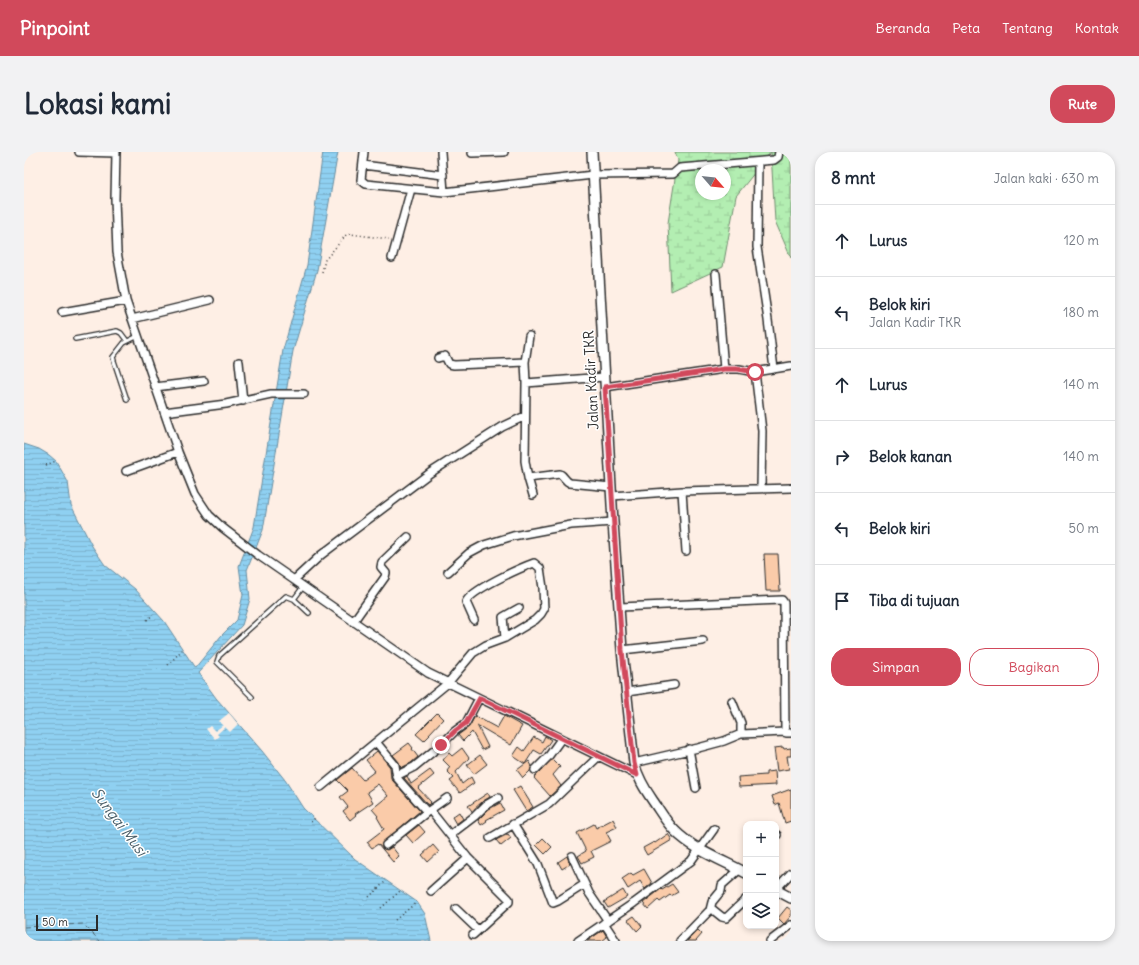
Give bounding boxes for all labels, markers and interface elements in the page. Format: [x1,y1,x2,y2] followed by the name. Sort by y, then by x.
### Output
[20,16,90,40] text: Pinpoint
[876,19,930,37] text: Beranda
[952,19,980,37] text: Peta
[1002,19,1053,37] text: Tentang
[1075,19,1119,37] text: Kontak
[1050,85,1115,123] button: Rute
[24,86,171,122] text: Lokasi kami
[695,164,731,200] north arrow
[831,167,875,189] text: 8 mnt
[994,170,1099,187] text: Jalan kaki · 630 m
[831,230,853,252] icon: ahead
[869,231,907,250] text: Lurus
[1064,232,1099,249] text: 120 m
[869,295,930,314] text: Belok kiri
[831,302,853,324] icon: left
[1063,304,1099,321] text: 180 m
[869,314,961,331] text: Jalan Kadir TKR
[579,330,603,430] street label: Jalan Kadir TKR
[746,363,764,381] route start
[831,374,853,396] icon: ahead
[869,375,907,394] text: Lurus
[1063,376,1099,393] text: 140 m
[831,446,853,468] icon: right
[869,447,952,466] text: Belok kanan
[1063,448,1099,465] text: 140 m
[831,518,853,540] icon: left
[869,519,930,538] text: Belok kiri
[1068,520,1099,537] text: 50 m
[831,590,853,612] icon: arrive
[869,591,959,610] text: Tiba di tujuan
[831,648,961,686] button: Simpan
[969,648,1099,686] button: Bagikan
[432,736,450,754] route end
[88,784,152,861] water label: Sungai Musi
[743,821,779,929] map controls
[743,821,779,857] button: +
[743,857,779,893] button: −
[743,893,779,929] button: layers
[36,913,98,932] scale bar
[42,915,68,929] text: 50 m

